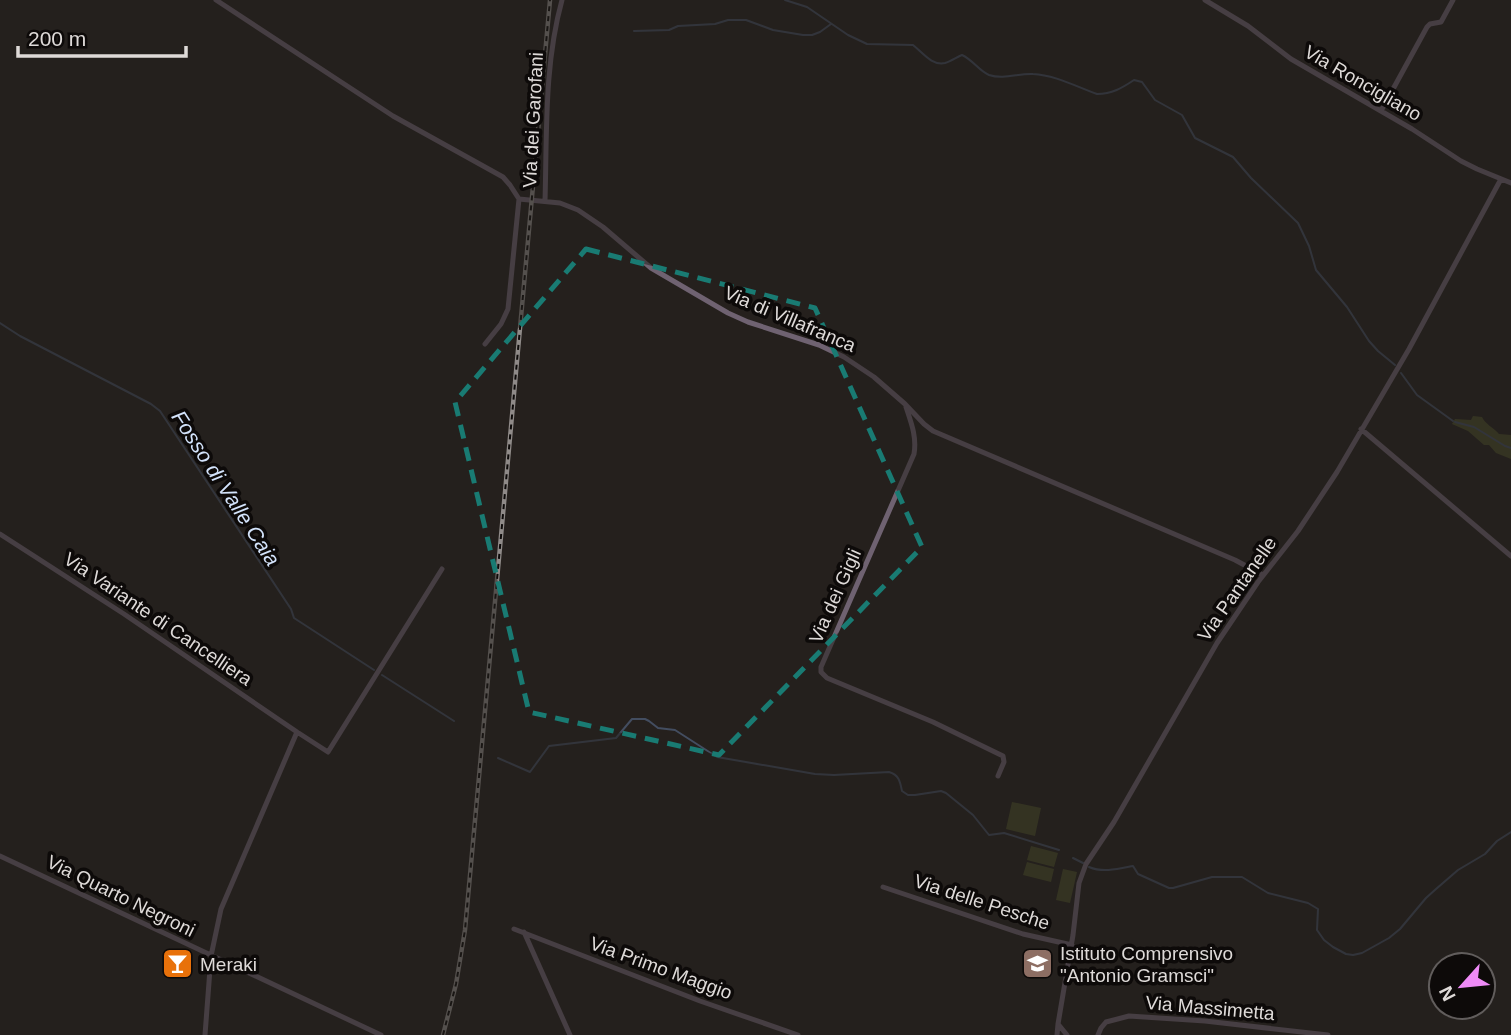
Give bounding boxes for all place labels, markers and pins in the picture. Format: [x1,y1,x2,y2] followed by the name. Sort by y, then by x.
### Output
[1060,943,1233,986] place label: Istituto Comprensivo "Antonio Gramsci"
[160,947,194,981] bar icon: Meraki
[1020,947,1054,981] school or university icon: Istituto Comprensivo "Antonio Gramsci"
[200,954,257,975] place label: Meraki

